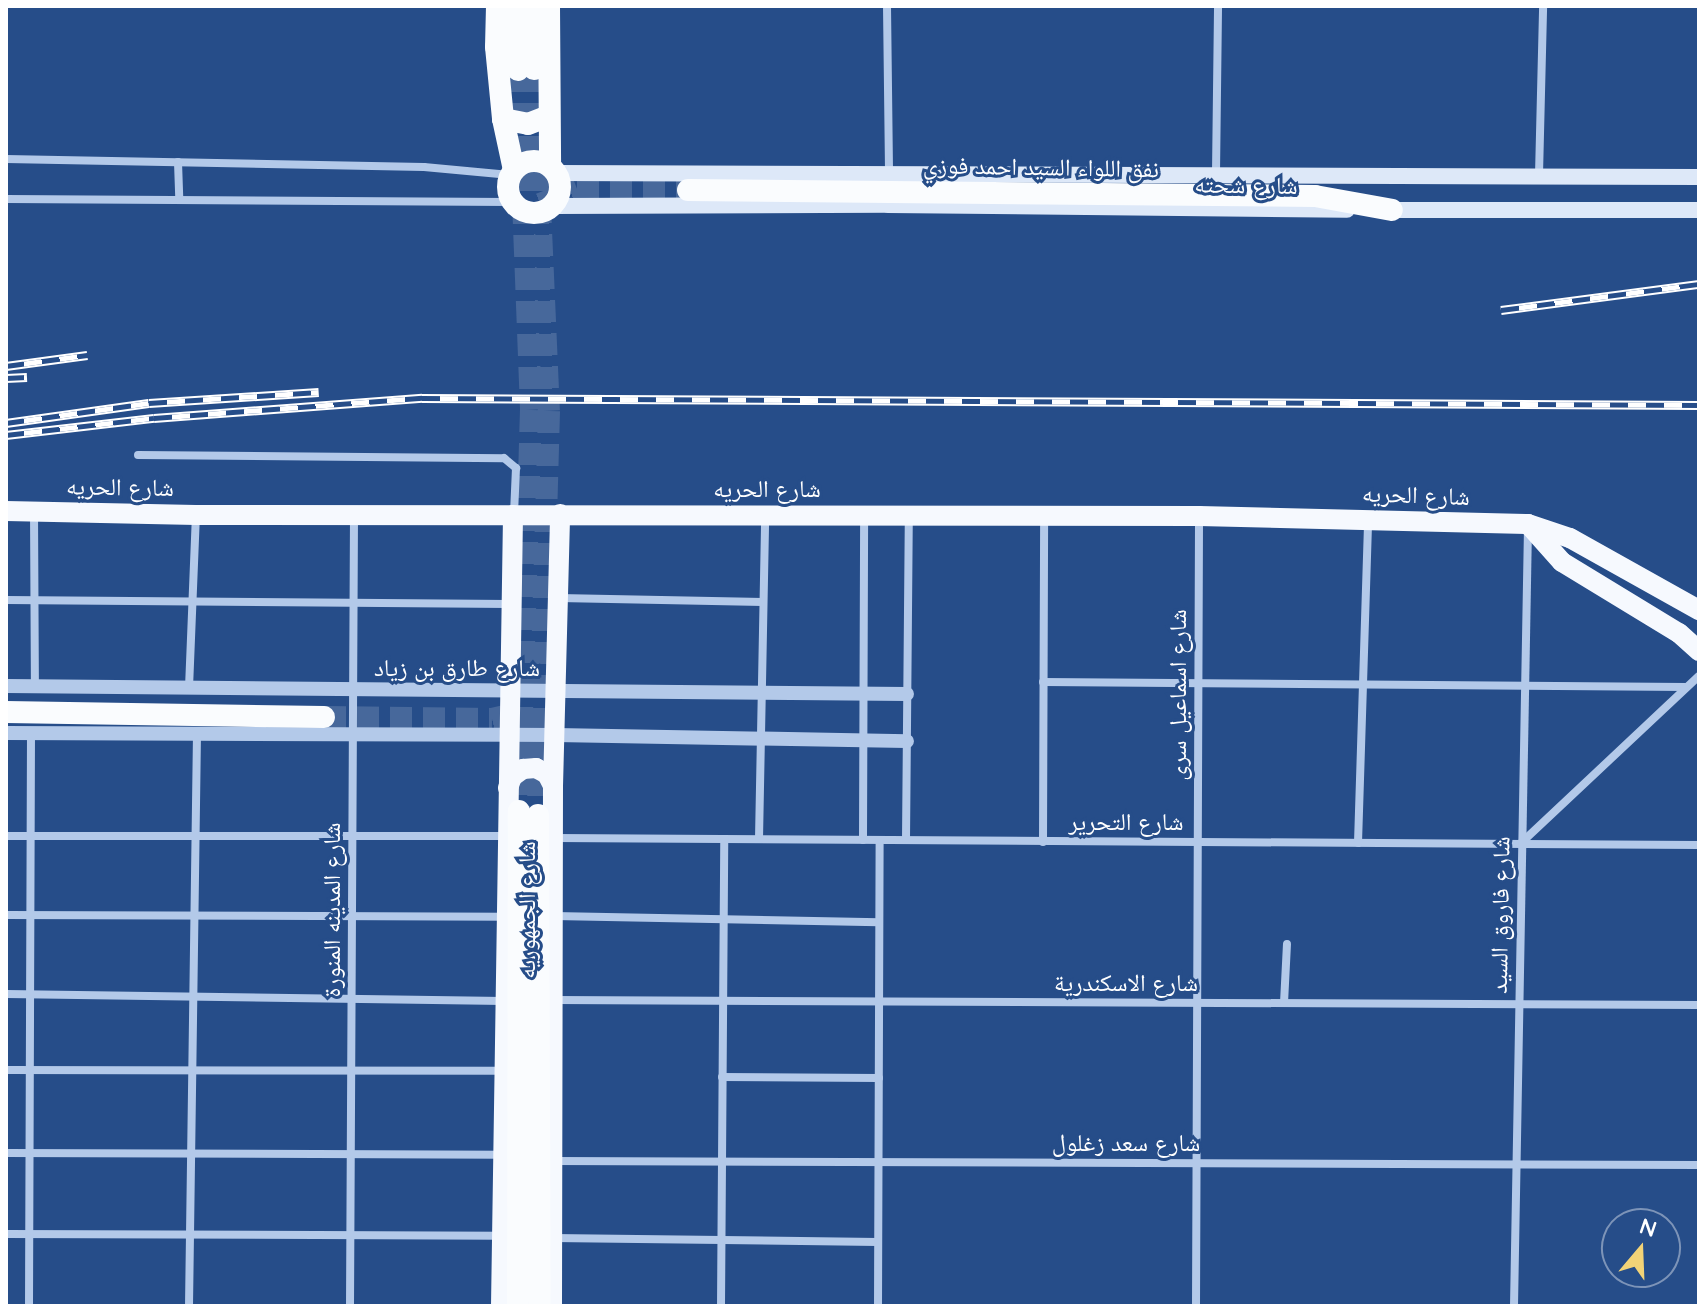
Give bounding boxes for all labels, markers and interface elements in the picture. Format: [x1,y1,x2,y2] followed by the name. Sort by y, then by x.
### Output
[923,151,1159,183] street label: نفق اللواء السيد احمد فوزي
[1194,170,1298,200] street label: شارع شحته
[66,472,174,502] street label: شارع الحريه
[713,475,821,503] street label: شارع الحريه
[1362,479,1470,511] street label: شارع الحريه
[1164,609,1192,781] street label: شارع اسماعيل سرى
[374,654,540,682] street label: شارع طارق بن زياد
[1068,808,1184,836] street label: شارع التحرير
[318,823,346,997] street label: شارع المدينه المنورة
[1484,836,1516,994] street label: شارع فاروق السيد
[513,841,541,979] street label: شارع الجمهوريه
[1054,969,1198,997] street label: شارع الاسكندرية
[1052,1129,1200,1157] street label: شارع سعد زغلول
[1601,1208,1681,1288] north arrow
[1636,1211,1660,1243] text: N

